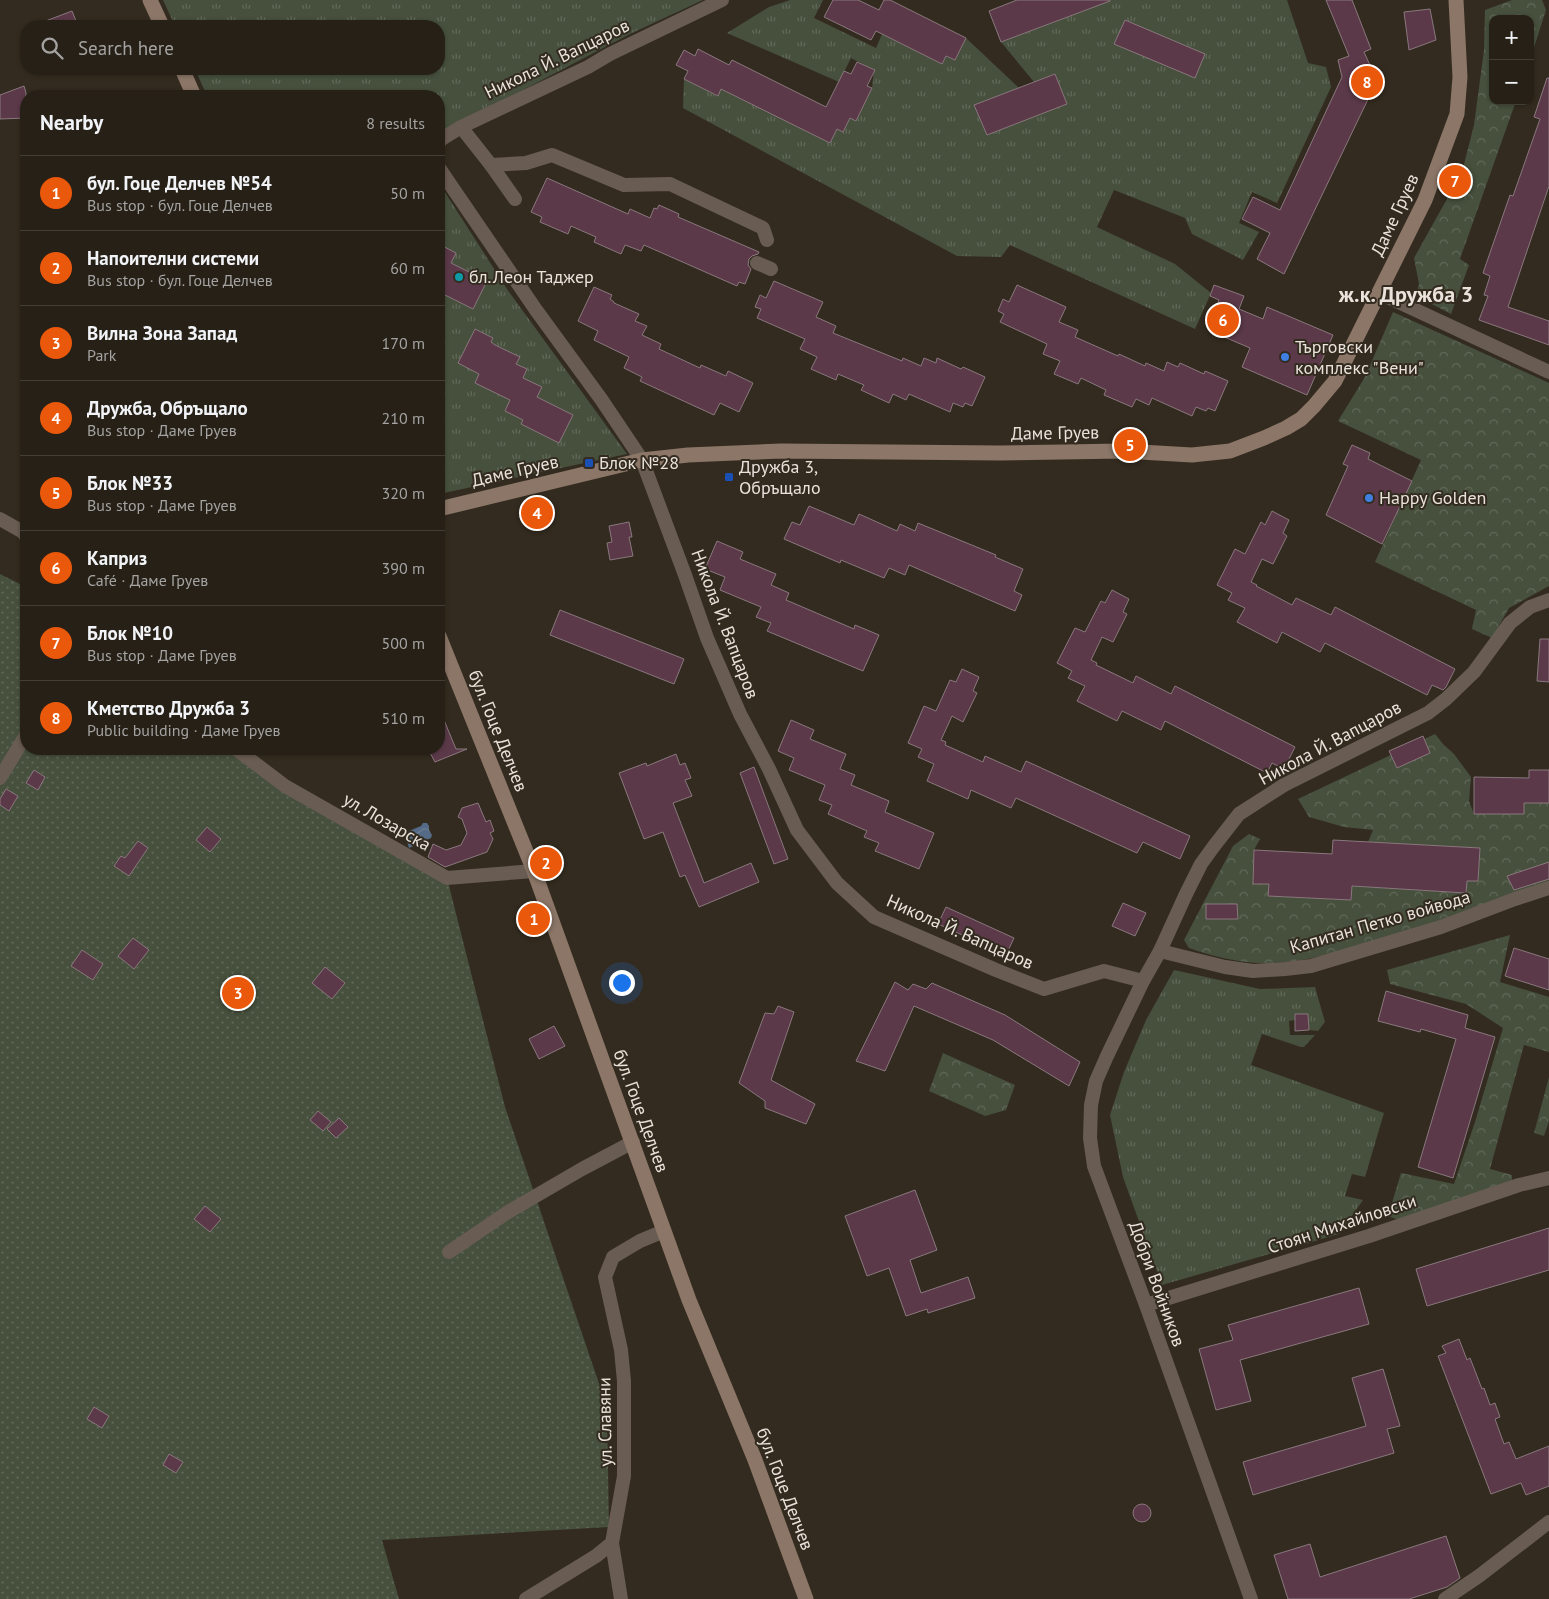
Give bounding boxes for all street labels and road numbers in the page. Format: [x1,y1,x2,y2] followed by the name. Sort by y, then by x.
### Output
[481,13,633,104] street label: Никола Й. Вапцаров
[1365,170,1424,260] street label: Даме Груев
[1011,420,1099,445] street label: Даме Груев
[469,449,561,492] street label: Даме Груев
[686,546,765,702] street label: Никола Й. Вапцаров
[464,667,533,795] street label: бул. Гоце Делчев
[1254,695,1405,790] street label: Никола Й. Вапцаров
[339,787,435,856] street label: ул. Лозарска
[1287,885,1473,958] street label: Капитан Петко войвода
[883,889,1037,974] street label: Никола Й. Вапцаров
[609,1046,674,1175] street label: бул. Гоце Делчев
[1265,1189,1419,1258] street label: Стоян Михайловски
[1124,1218,1191,1350] street label: Добри Войников
[592,1377,617,1467] street label: ул. Славяни
[752,1424,819,1553] street label: бул. Гоце Делчев

